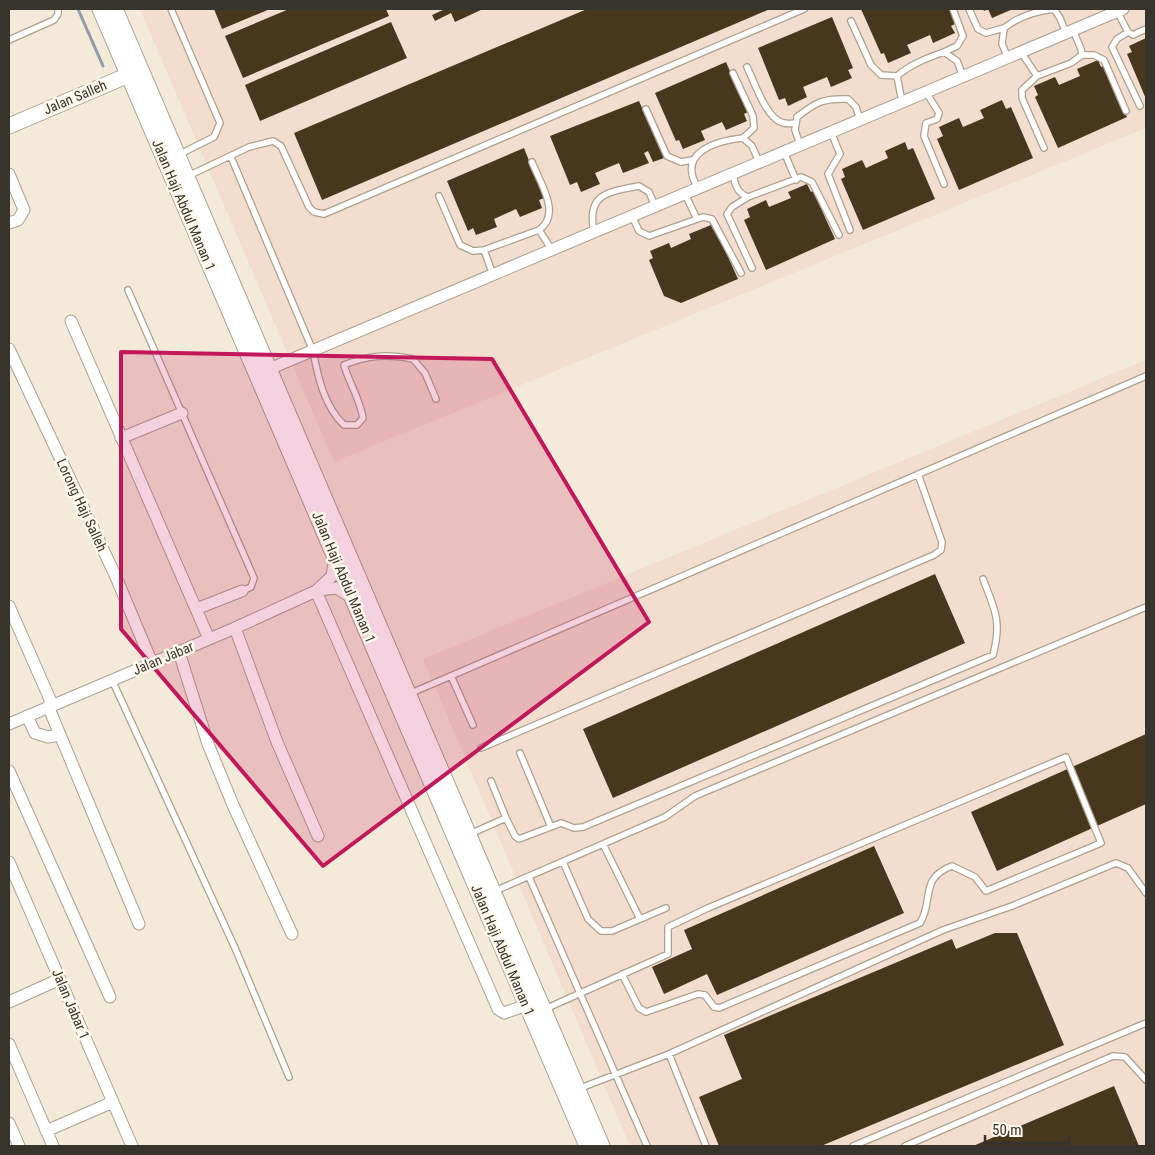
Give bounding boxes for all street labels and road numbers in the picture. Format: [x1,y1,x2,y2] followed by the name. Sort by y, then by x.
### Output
[41,77,109,117] street label: Jalan Salleh
[149,137,219,273] street label: Jalan Haji Abdul Manan 1
[54,456,110,554] street label: Lorong Haji Salleh
[309,509,379,645] street label: Jalan Haji Abdul Manan 1
[130,638,196,678] street label: Jalan Jabar
[468,882,538,1018] street label: Jalan Haji Abdul Manan 1
[49,966,93,1042] street label: Jalan Jabar 1

